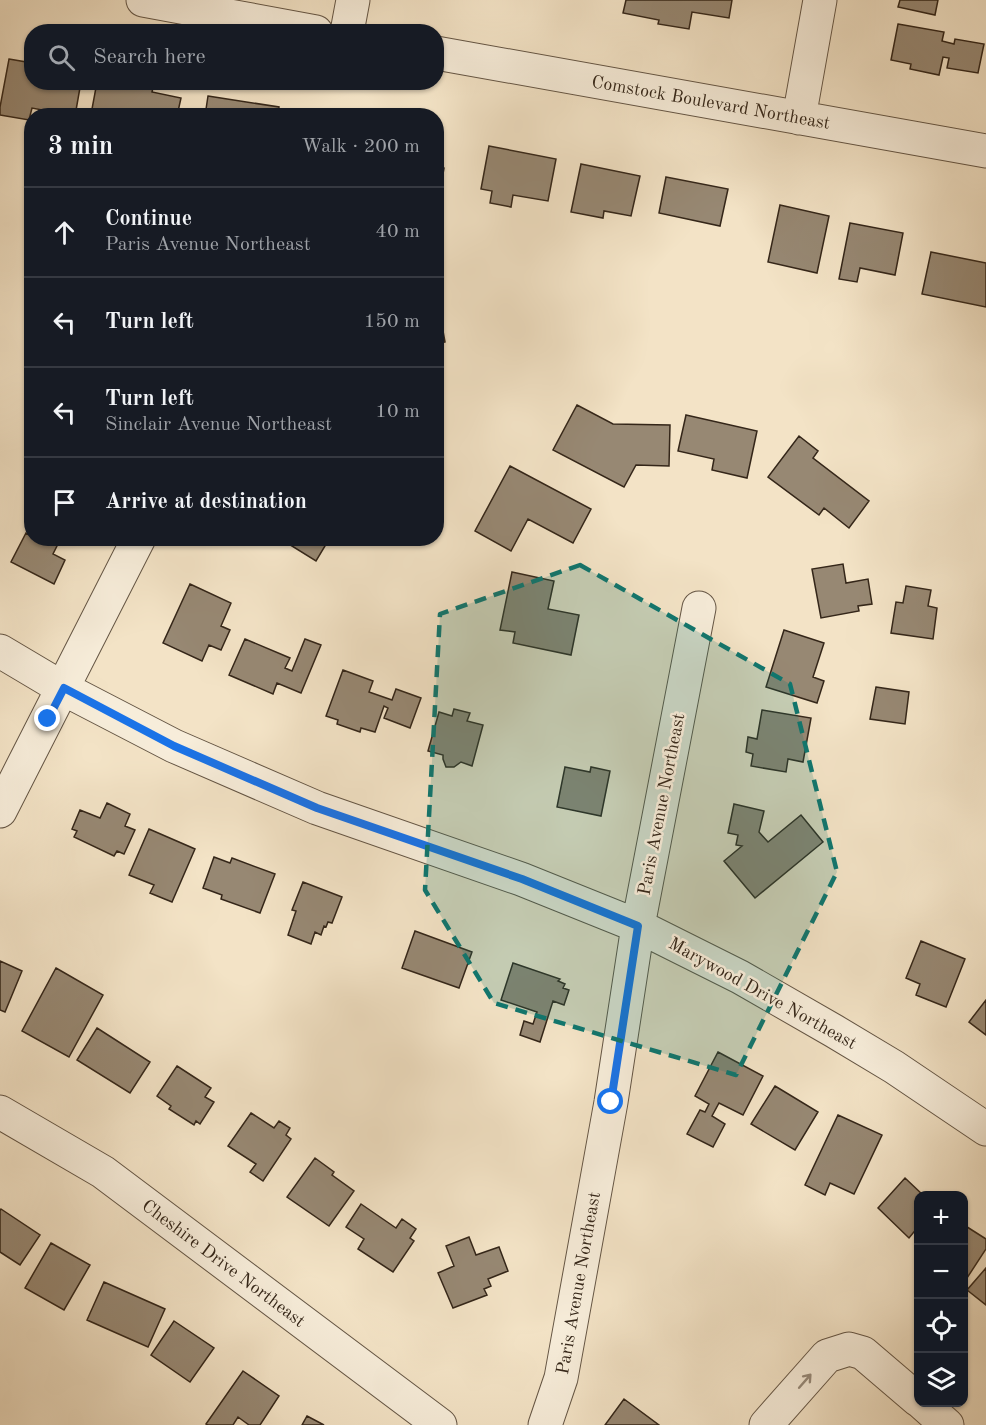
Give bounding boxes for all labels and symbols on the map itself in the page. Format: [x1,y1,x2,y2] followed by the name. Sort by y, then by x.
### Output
[590,73,831,133] street label: Comstock Boulevard Northeast
[34,705,60,731] route end
[635,712,688,897] street label: Paris Avenue Northeast
[665,935,860,1053] street label: Marywood Drive Northeast
[597,1088,623,1114] route start
[554,1190,604,1376] street label: Paris Avenue Northeast
[138,1197,308,1331] street label: Cheshire Drive Northeast
[798,1374,812,1389] one-way arrow

